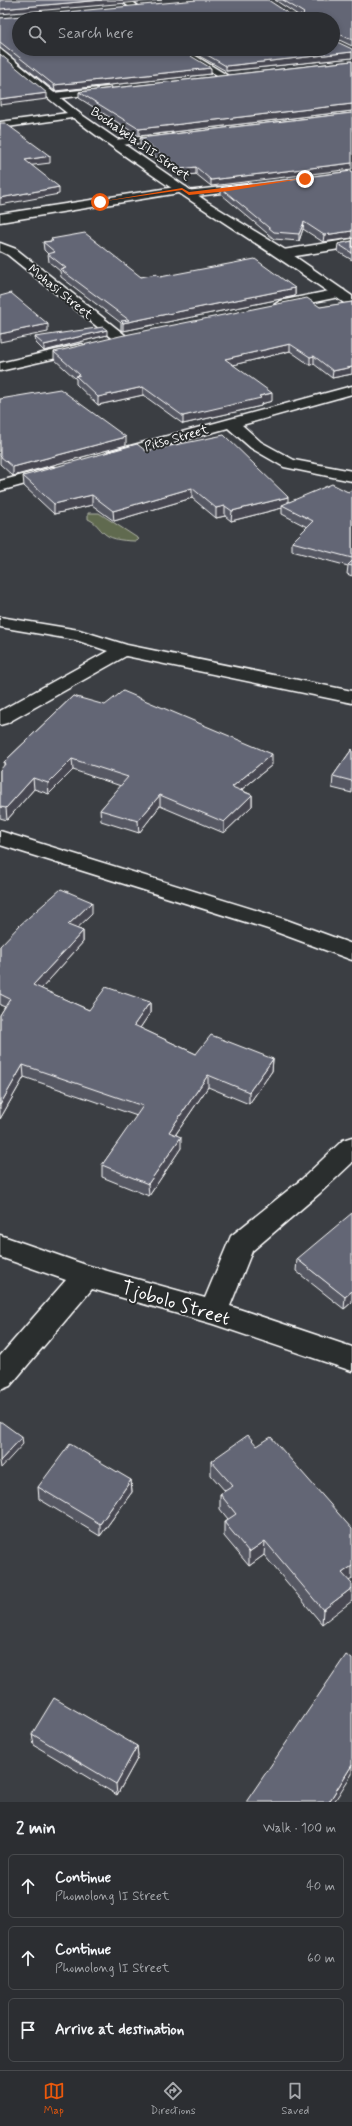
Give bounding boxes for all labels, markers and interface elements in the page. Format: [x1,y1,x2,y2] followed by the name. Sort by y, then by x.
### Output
[12,12,340,56] search box
[26,23,48,45] icon: search
[58,24,134,44] text: Search here
[87,103,194,185] street label: Bochabela III Street
[296,170,314,188] route end
[91,193,109,211] route start
[24,261,96,324] street label: Mohasi Street
[142,421,211,456] street label: Pitso Street
[118,1275,233,1333] street label: Tjobolo Street
[16,1817,56,1839] text: 2 min
[263,1820,336,1837] text: Walk · 100 m
[55,1868,111,1888] text: Continue
[17,1875,39,1897] icon: ahead
[306,1878,335,1895] text: 40 m
[55,1888,169,1905] text: Phomolong II Street
[55,1940,111,1960] text: Continue
[17,1947,39,1969] icon: ahead
[307,1950,335,1967] text: 60 m
[55,1960,169,1977] text: Phomolong II Street
[17,2019,39,2041] icon: arrive
[55,2020,184,2040] text: Arrive at destination
[43,2080,65,2118] tab: Map
[150,2080,196,2118] tab: Directions
[281,2080,309,2118] tab: Saved

